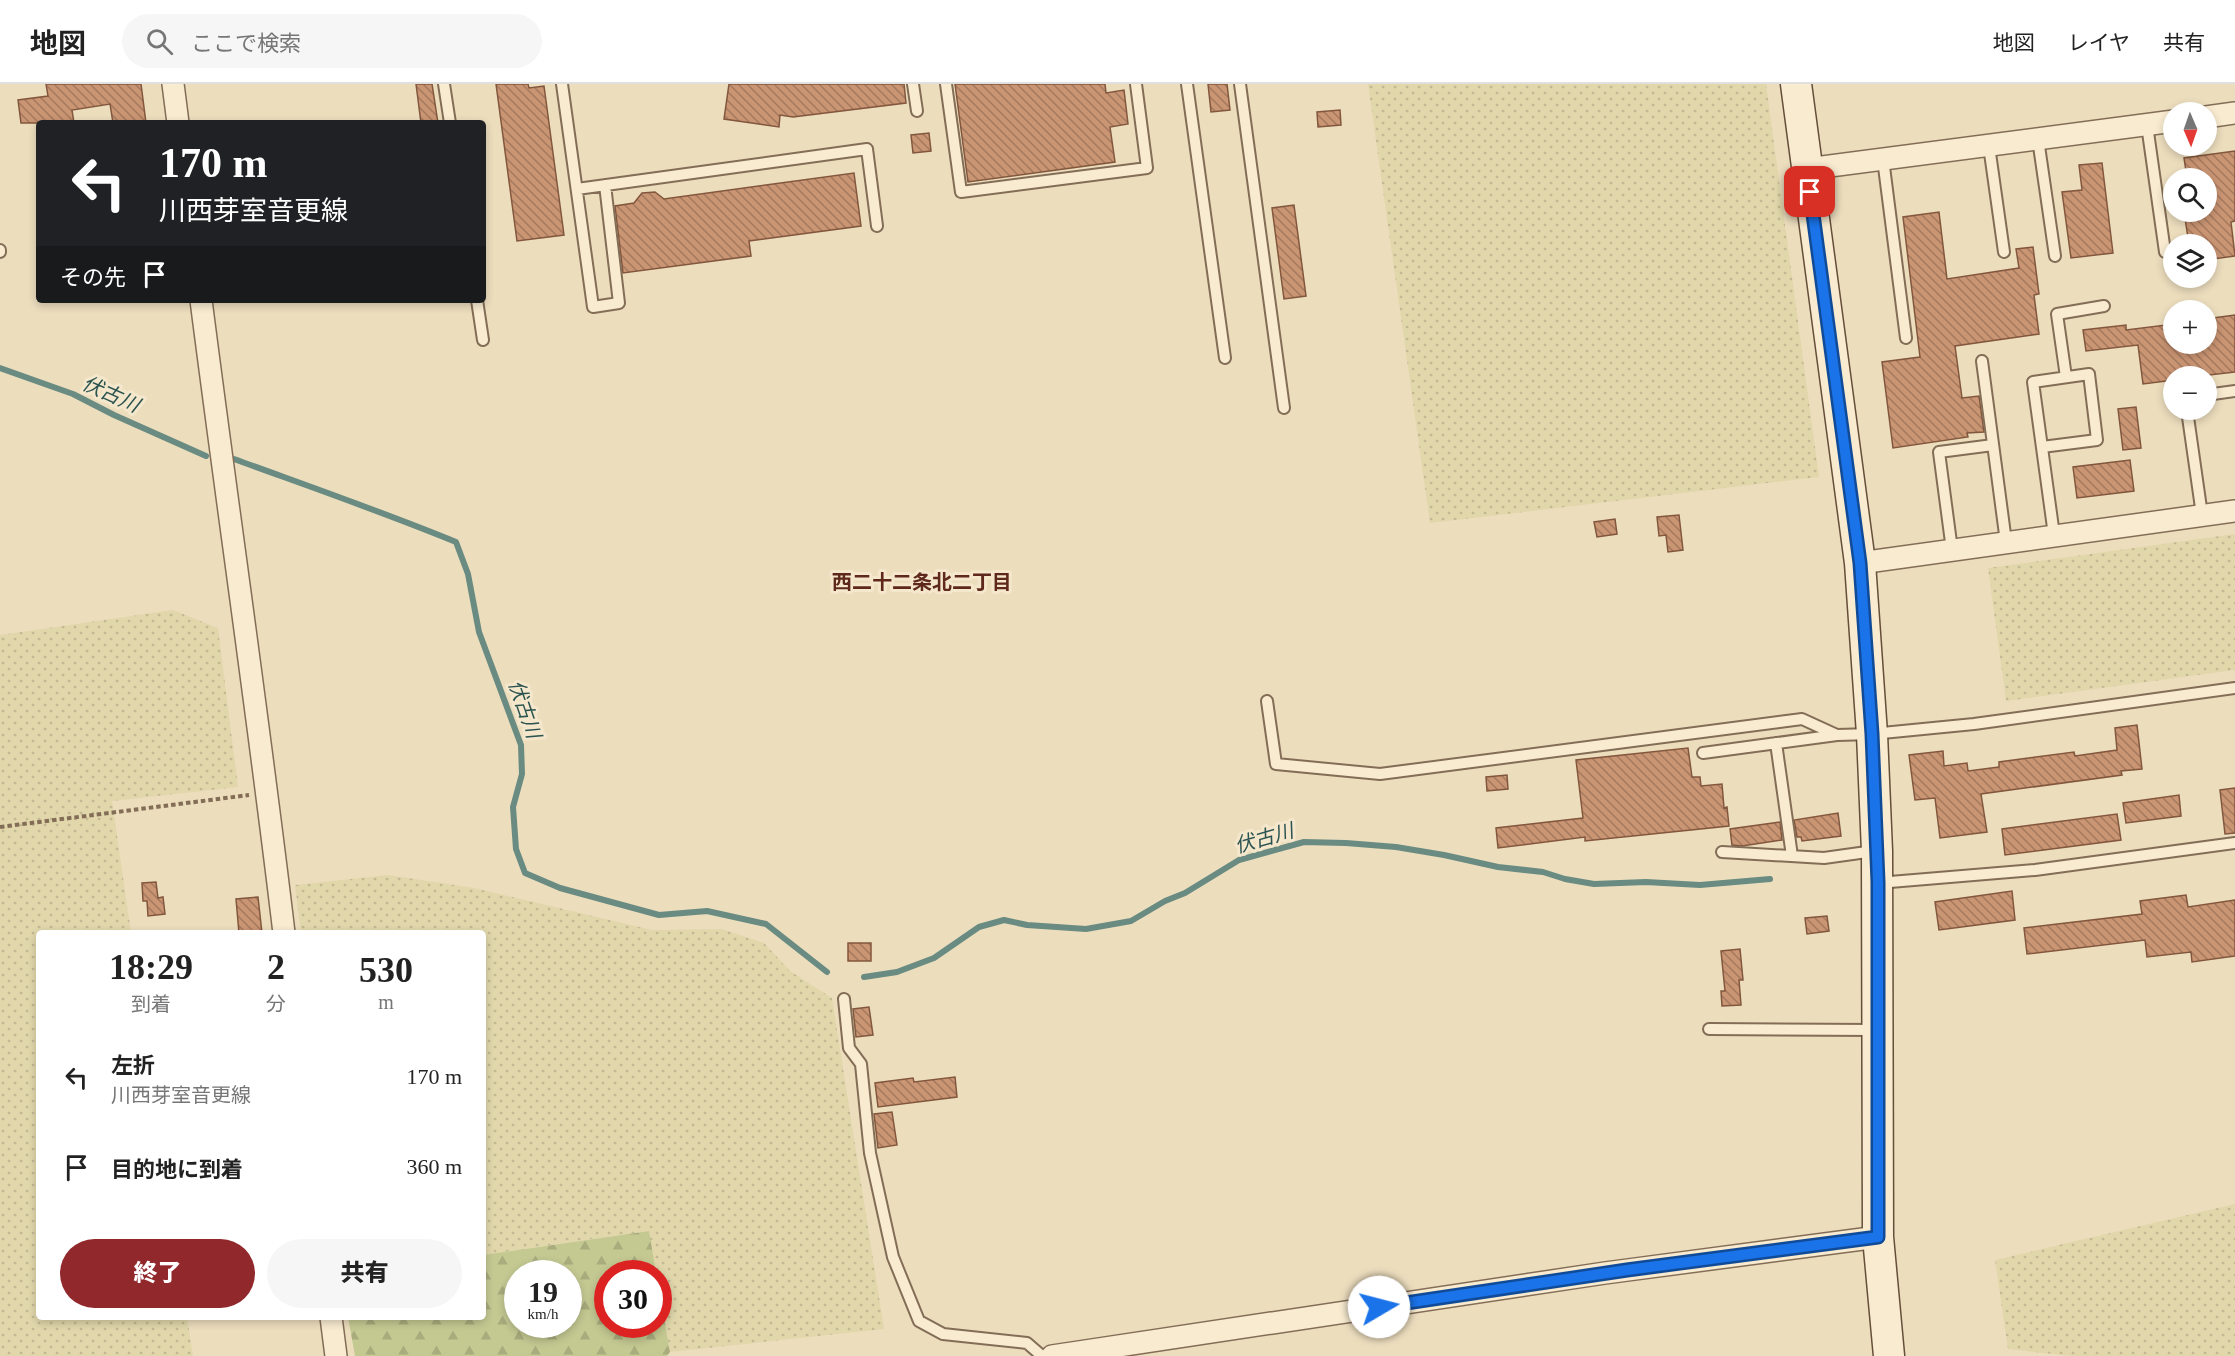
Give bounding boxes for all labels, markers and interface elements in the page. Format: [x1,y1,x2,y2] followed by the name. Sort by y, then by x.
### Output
[122,14,542,68] search box
[143,25,176,58] icon: search
[30,28,86,59] text: 地図
[191,31,301,56] text: ここで検索
[1993,31,2035,55] text: 地図
[2068,31,2130,55] text: レイヤ
[2163,31,2205,55] text: 共有
[2163,102,2217,156] north arrow
[2163,102,2217,420] map controls
[159,140,268,186] text: 170 m
[60,144,138,222] icon: left
[1784,166,1835,217] pin
[2163,168,2217,222] button: search
[1793,175,1826,208] icon: arrive
[159,196,348,226] text: 川西芽室音更線
[2163,234,2217,288] button: layers
[138,258,171,291] icon: arrive
[60,265,126,290] text: その先
[2163,300,2217,354] button: +
[2163,366,2217,420] button: −
[79,372,145,417] water label: 伏古川
[832,571,1012,593] district label: 西二十二条北二丁目
[505,677,546,743] water label: 伏古川
[1232,819,1298,857] water label: 伏古川
[109,947,193,987] text: 18:29
[267,947,285,987] text: 2
[359,950,413,990] text: 530
[378,991,394,1013] text: m
[131,993,171,1015] text: 到着
[266,993,286,1015] text: 分
[111,1053,155,1078] text: 左折
[60,1061,93,1094] icon: left
[406,1064,462,1089] text: 170 m
[111,1084,251,1106] text: 川西芽室音更線
[60,1151,93,1184] icon: arrive
[406,1154,462,1179] text: 360 m
[111,1157,243,1182] text: 目的地に到着
[60,1239,255,1308] button: 終了
[267,1239,462,1308] button: 共有
[594,1260,672,1338] speed limit sign: 30
[528,1275,558,1308] text: 19
[1347,1275,1411,1339] position arrow
[528,1306,558,1322] text: km/h

